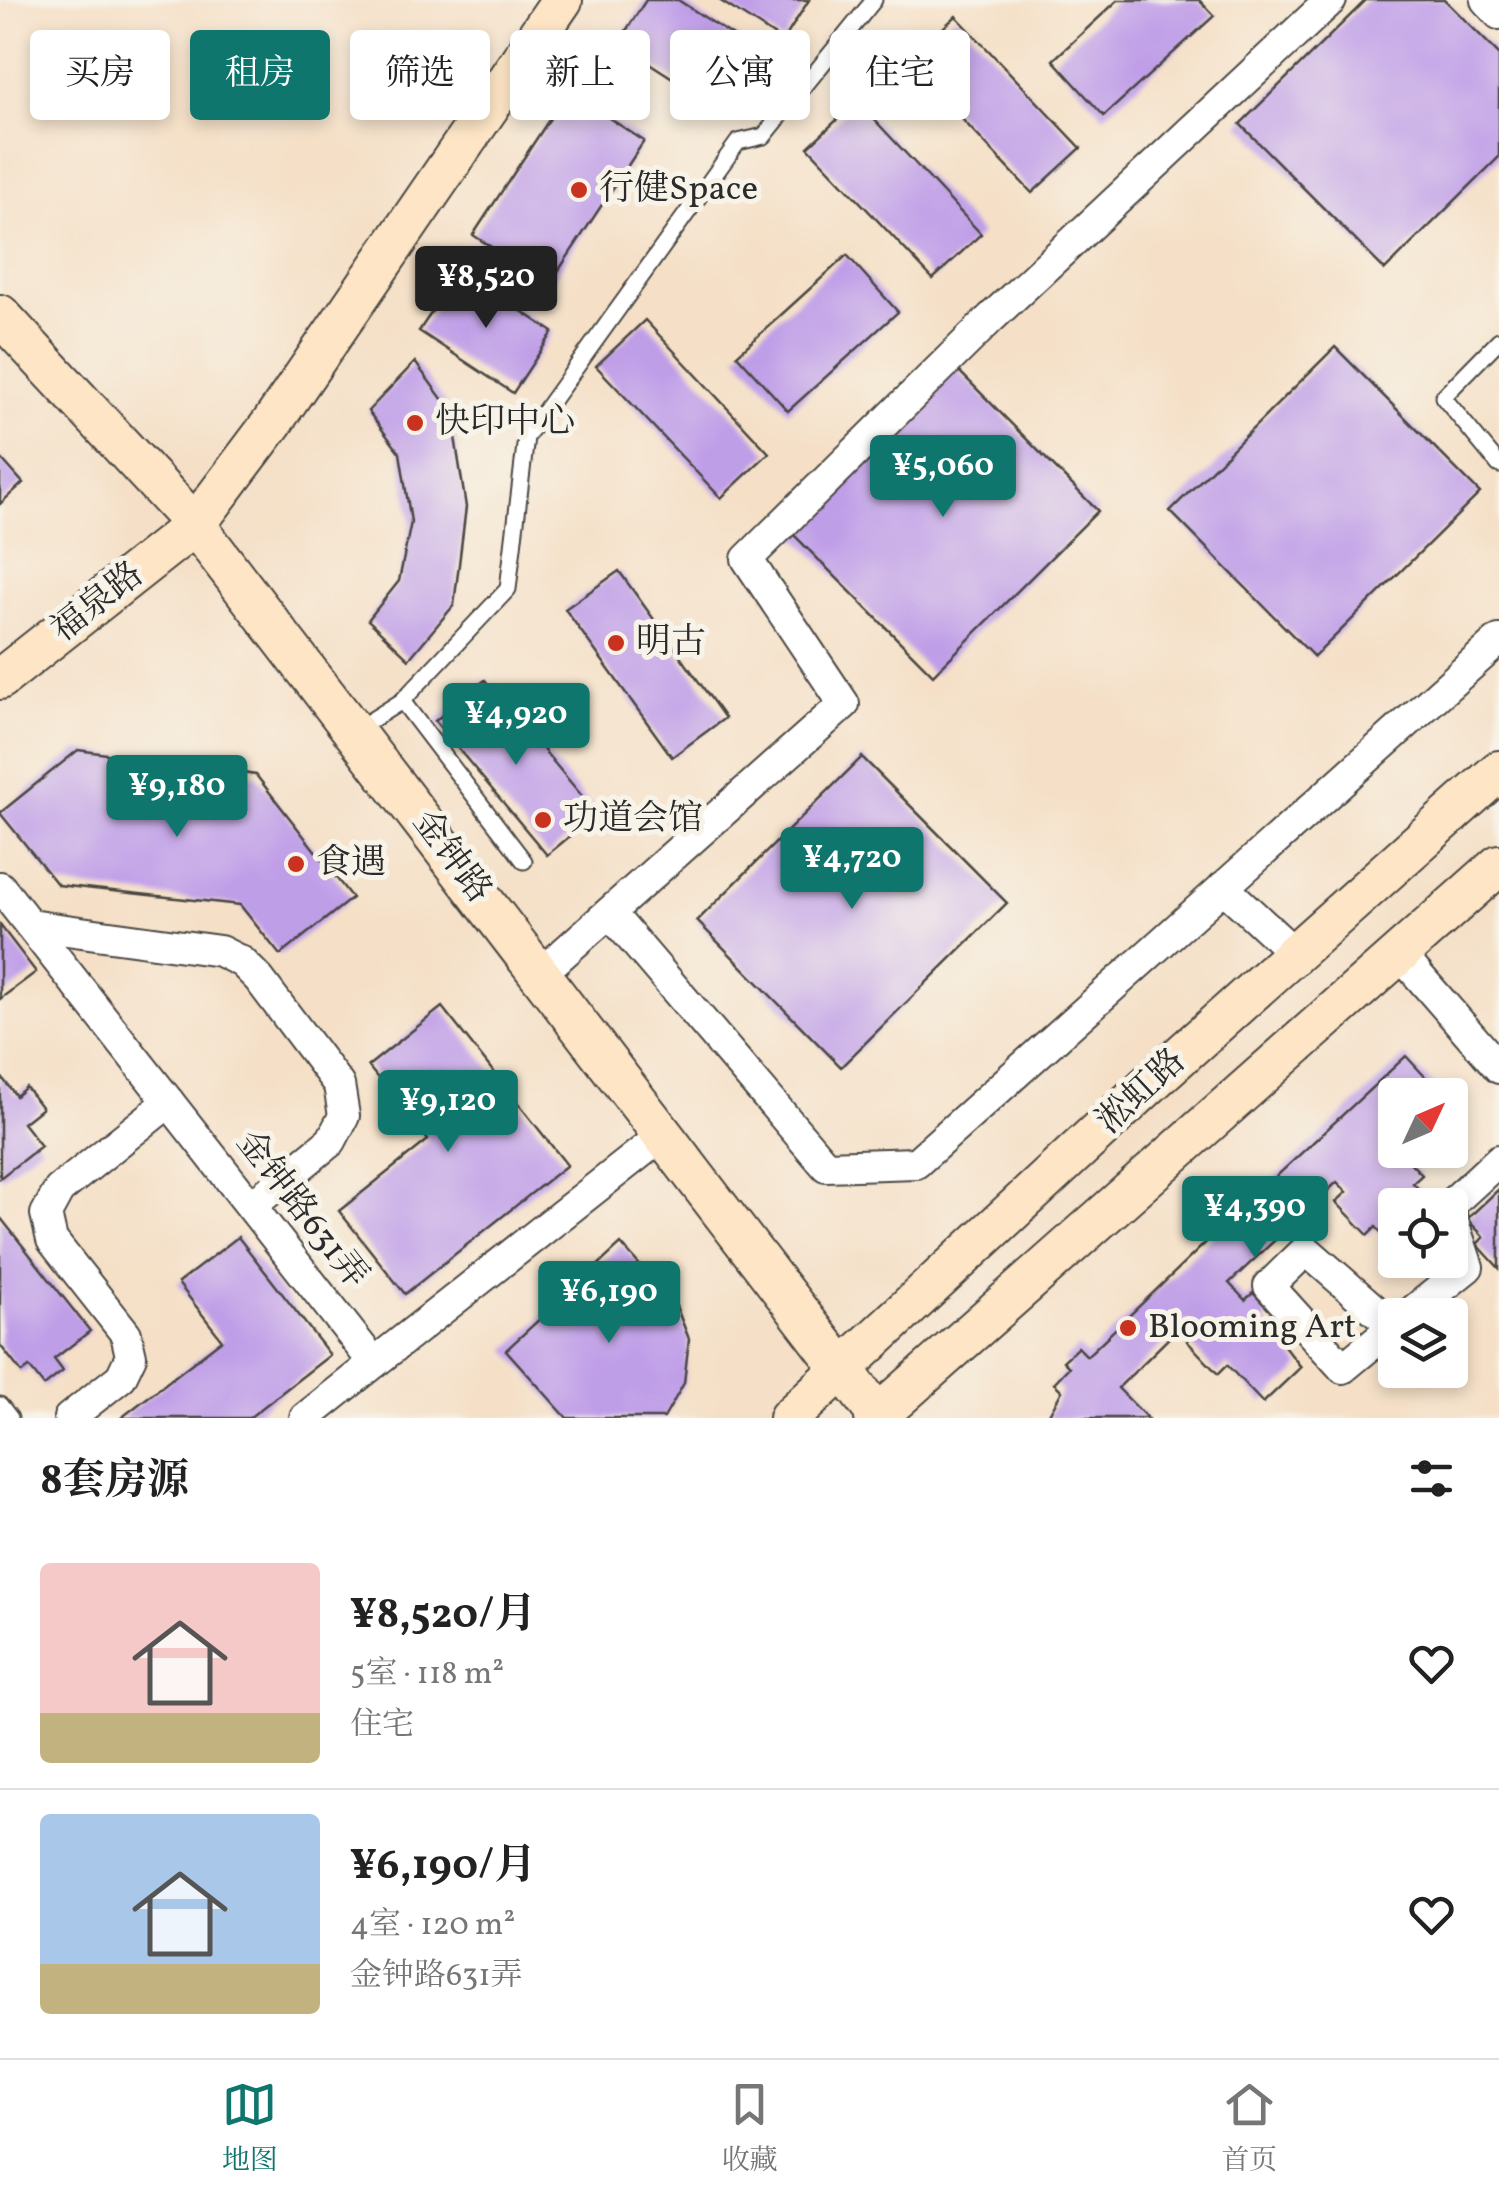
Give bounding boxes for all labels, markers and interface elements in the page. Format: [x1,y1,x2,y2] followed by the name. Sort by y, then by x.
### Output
[30,30,170,120] chip: 买房
[190,30,330,120] chip: 租房
[350,30,490,120] chip: 筛选
[510,30,650,120] chip: 新上
[670,30,810,120] chip: 公寓
[830,30,970,120] chip: 住宅
[599,166,758,214] place label: 行健Space
[568,179,590,201] marker: 行健Space
[405,246,567,331] pin: ¥8,520
[437,256,535,300] text: ¥8,520
[435,399,575,447] place label: 快印中心
[404,412,426,434] marker: 快印中心
[862,435,1024,520] pin: ¥5,060
[892,445,994,489] text: ¥5,060
[42,552,154,654] street label: 福泉路
[636,619,706,667] place label: 明古
[605,632,627,654] marker: 明古
[435,683,597,768] pin: ¥4,920
[465,693,567,737] text: ¥4,920
[96,755,258,840] pin: ¥9,180
[128,765,226,809] text: ¥9,180
[563,796,703,844] place label: 功道会馆
[400,801,502,913] street label: 金钟路
[532,809,554,831] marker: 功道会馆
[771,827,933,912] pin: ¥4,720
[802,837,902,881] text: ¥4,720
[316,840,386,888] place label: 食遇
[285,853,307,875] marker: 食遇
[1087,1039,1197,1145] street label: 淞虹路
[367,1070,529,1155] pin: ¥9,120
[1378,1078,1468,1168] north arrow
[1378,1078,1468,1388] map controls
[400,1080,496,1124] text: ¥9,120
[224,1121,378,1299] street label: 金钟路631弄
[1174,1176,1336,1261] pin: ¥4,390
[1204,1186,1306,1230] text: ¥4,390
[1378,1188,1468,1278] button: locate
[528,1261,690,1346] pin: ¥6,190
[560,1271,658,1315] text: ¥6,190
[1378,1298,1468,1388] button: layers
[1148,1304,1356,1352] place label: Blooming Art
[1117,1317,1139,1339] marker: Blooming Art
[1404,1451,1459,1506] icon: filters
[40,1453,189,1512] text: 8套房源
[350,1587,536,1646] text: ¥8,520/月
[120,1603,240,1723] icon: home
[1404,1636,1459,1691] icon: heart
[350,1653,504,1697] text: 5室 · 118 m²
[350,1704,414,1748] text: 住宅
[350,1838,536,1897] text: ¥6,190/月
[120,1854,240,1974] icon: home
[1404,1887,1459,1942] icon: heart
[350,1904,515,1948] text: 4室 · 120 m²
[350,1955,523,1999] text: 金钟路631弄
[222,2077,278,2181] tab: 地图
[721,2077,777,2181] tab: 收藏
[1221,2077,1277,2181] tab: 首页

